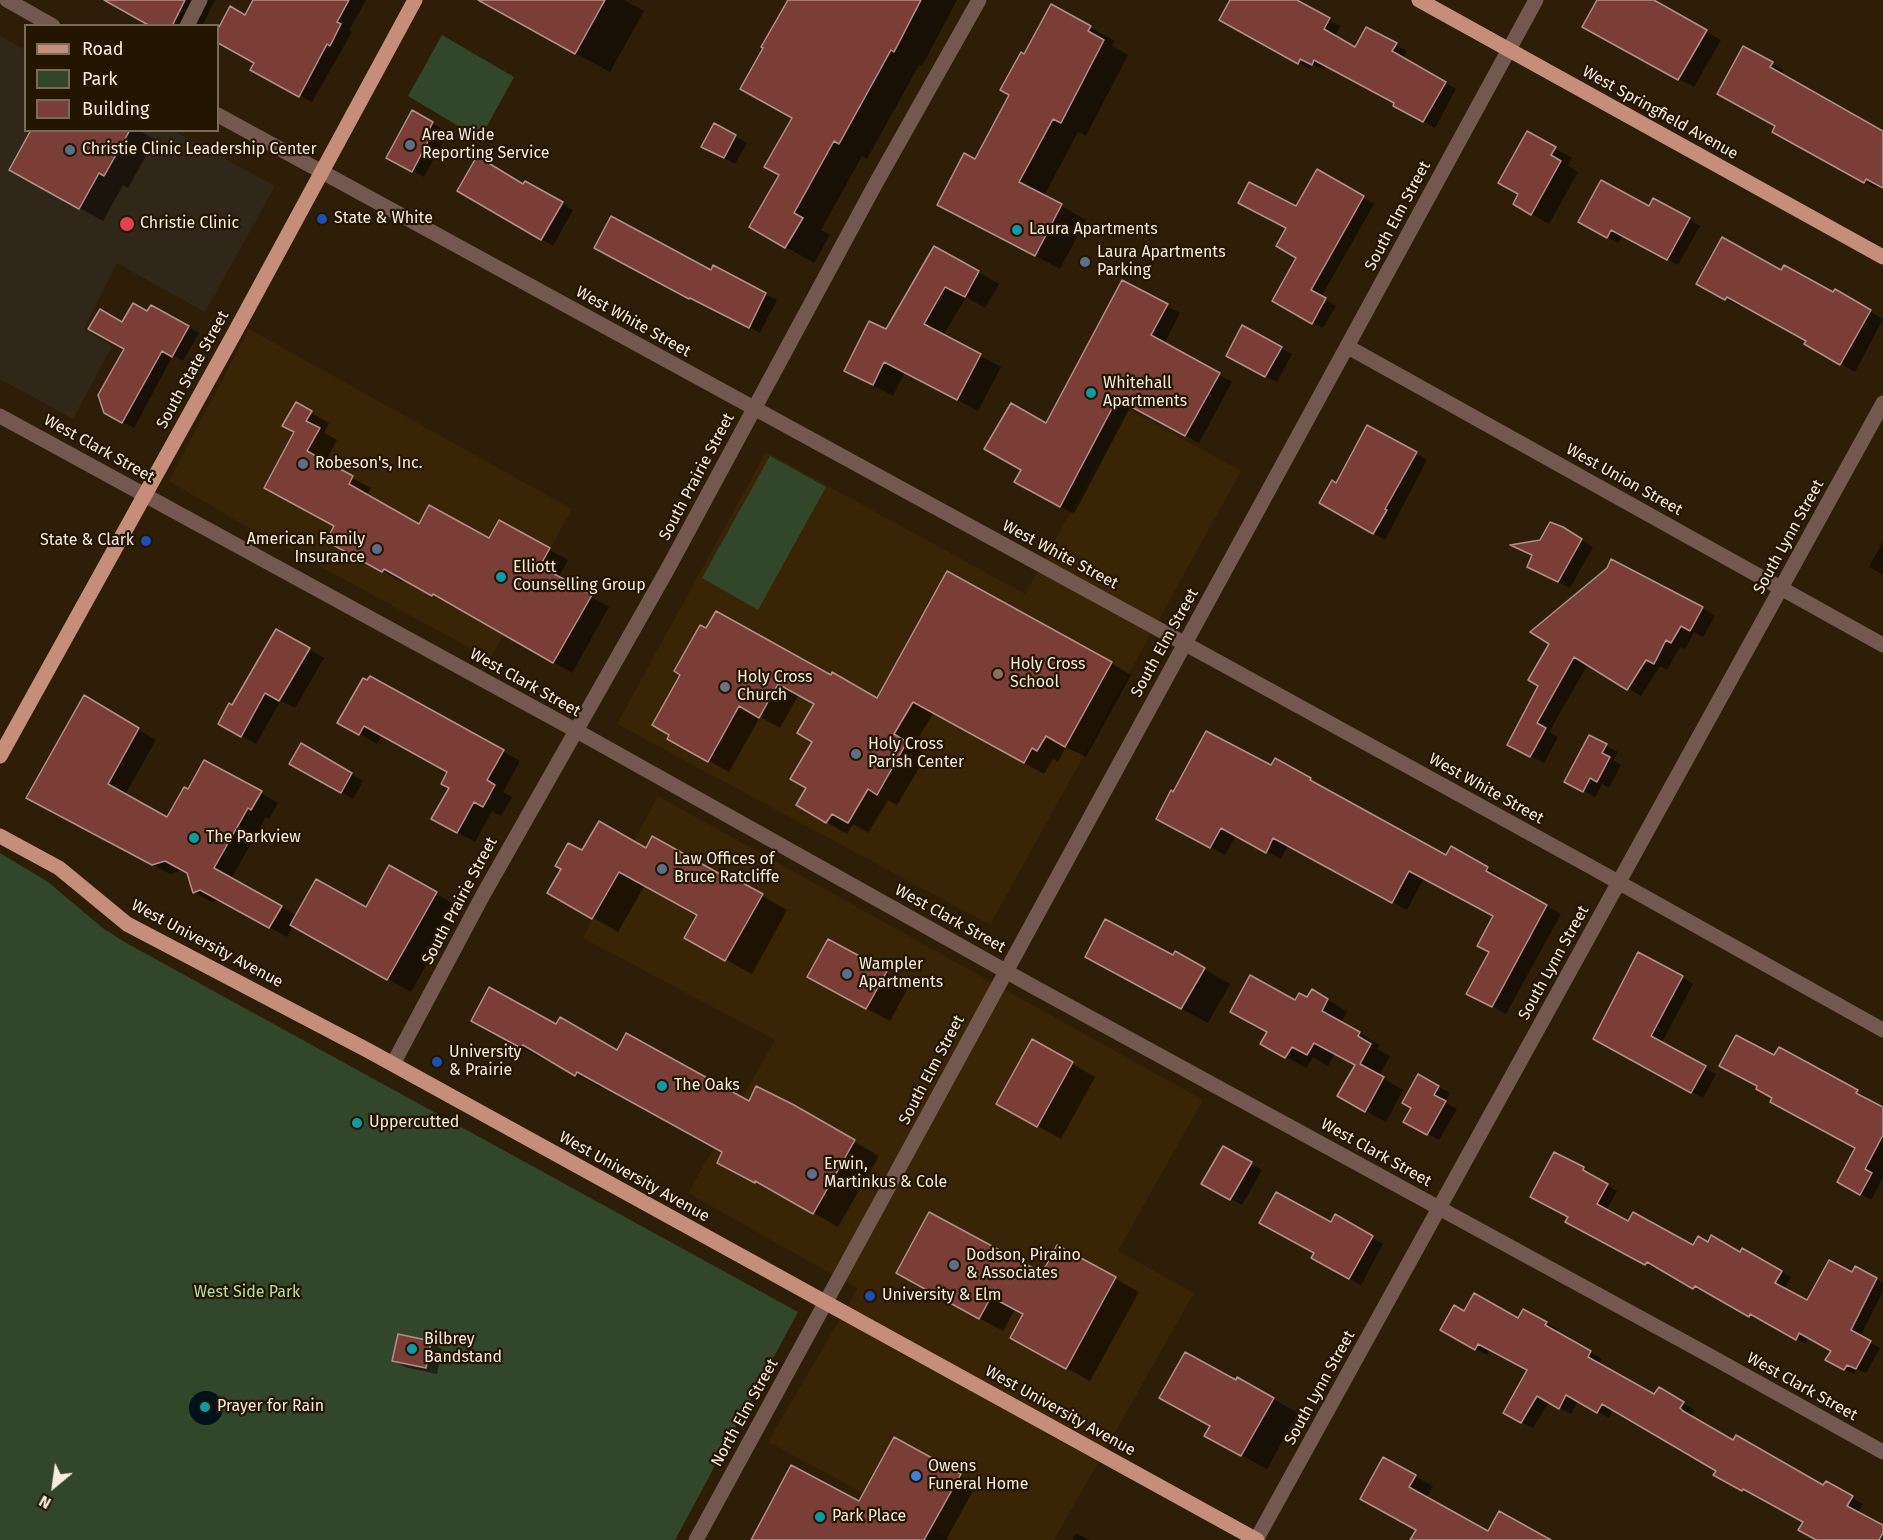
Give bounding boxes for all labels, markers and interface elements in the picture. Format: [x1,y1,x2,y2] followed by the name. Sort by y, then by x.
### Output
[24,24,219,132] legend
[82,38,124,60] text: Road
[1579,62,1741,164] street label: West Springfield Avenue
[82,68,117,90] text: Park
[82,98,149,120] text: Building
[422,126,549,164] place label: Area Wide Reporting Service
[403,138,417,152] marker: Area Wide Reporting Service
[82,140,317,160] place label: Christie Clinic Leadership Center
[63,143,77,157] marker: Christie Clinic Leadership Center
[1361,158,1435,274] street label: South Elm Street
[334,209,433,229] place label: State & White
[315,212,329,226] marker: State & White
[140,214,239,234] place label: Christie Clinic
[118,215,136,233] marker: Christie Clinic
[1029,220,1158,240] place label: Laura Apartments
[1010,223,1024,237] marker: Laura Apartments
[1097,243,1226,281] place label: Laura Apartments Parking
[1078,255,1092,269] marker: Laura Apartments Parking
[572,283,694,361] street label: West White Street
[153,308,233,432] street label: South State Street
[1103,374,1187,412] place label: Whitehall Apartments
[1084,386,1098,400] marker: Whitehall Apartments
[655,410,739,544] street label: South Prairie Street
[40,411,158,487] street label: West Clark Street
[1562,440,1686,520] street label: West Union Street
[315,454,423,474] place label: Robeson's, Inc.
[296,457,310,471] marker: Robeson's, Inc.
[1750,476,1828,598] street label: South Lynn Street
[999,516,1121,594] street label: West White Street
[247,530,365,568] place label: American Family Insurance
[40,531,134,551] place label: State & Clark
[139,534,153,548] marker: State & Clark
[370,542,384,556] marker: American Family Insurance
[513,558,646,596] place label: Elliott Counselling Group
[494,570,508,584] marker: Elliott Counselling Group
[1127,585,1203,701] street label: South Elm Street
[466,645,584,721] street label: West Clark Street
[1010,655,1085,693] place label: Holy Cross School
[991,667,1005,681] marker: Holy Cross School
[737,668,812,706] place label: Holy Cross Church
[718,680,732,694] marker: Holy Cross Church
[868,735,964,773] place label: Holy Cross Parish Center
[849,747,863,761] marker: Holy Cross Parish Center
[1425,750,1547,828] street label: West White Street
[206,828,301,848] place label: The Parkview
[187,831,201,845] marker: The Parkview
[418,834,502,968] street label: South Prairie Street
[674,850,779,888] place label: Law Offices of Bruce Ratcliffe
[655,862,669,876] marker: Law Offices of Bruce Ratcliffe
[891,881,1009,957] street label: West Clark Street
[128,896,286,992] street label: West University Avenue
[1515,902,1593,1024] street label: South Lynn Street
[859,955,943,993] place label: Wampler Apartments
[840,967,854,981] marker: Wampler Apartments
[895,1012,969,1128] street label: South Elm Street
[449,1043,521,1081] place label: University & Prairie
[430,1055,444,1069] marker: University & Prairie
[674,1076,740,1096] place label: The Oaks
[655,1079,669,1093] marker: The Oaks
[369,1113,459,1133] place label: Uppercutted
[1317,1115,1435,1191] street label: West Clark Street
[350,1116,364,1130] marker: Uppercutted
[555,1128,713,1226] street label: West University Avenue
[824,1155,947,1193] place label: Erwin, Martinkus & Cole
[805,1167,819,1181] marker: Erwin, Martinkus & Cole
[966,1246,1081,1284] place label: Dodson, Piraino & Associates
[947,1258,961,1272] marker: Dodson, Piraino & Associates
[194,1283,300,1303] park label: West Side Park
[882,1286,1001,1306] place label: University & Elm
[863,1289,877,1303] marker: University & Elm
[1281,1327,1359,1449] street label: South Lynn Street
[424,1330,502,1368] place label: Bilbrey Bandstand
[405,1342,419,1356] marker: Bilbrey Bandstand
[1743,1349,1861,1425] street label: West Clark Street
[707,1356,783,1470] street label: North Elm Street
[981,1362,1139,1460] street label: West University Avenue
[217,1397,324,1417] place label: Prayer for Rain
[198,1400,212,1414] marker: Prayer for Rain
[24,1456,84,1516] north arrow
[928,1457,1028,1495] place label: Owens Funeral Home
[909,1469,923,1483] marker: Owens Funeral Home
[36,1491,54,1513] text: N
[832,1507,906,1527] place label: Park Place
[813,1510,827,1524] marker: Park Place

